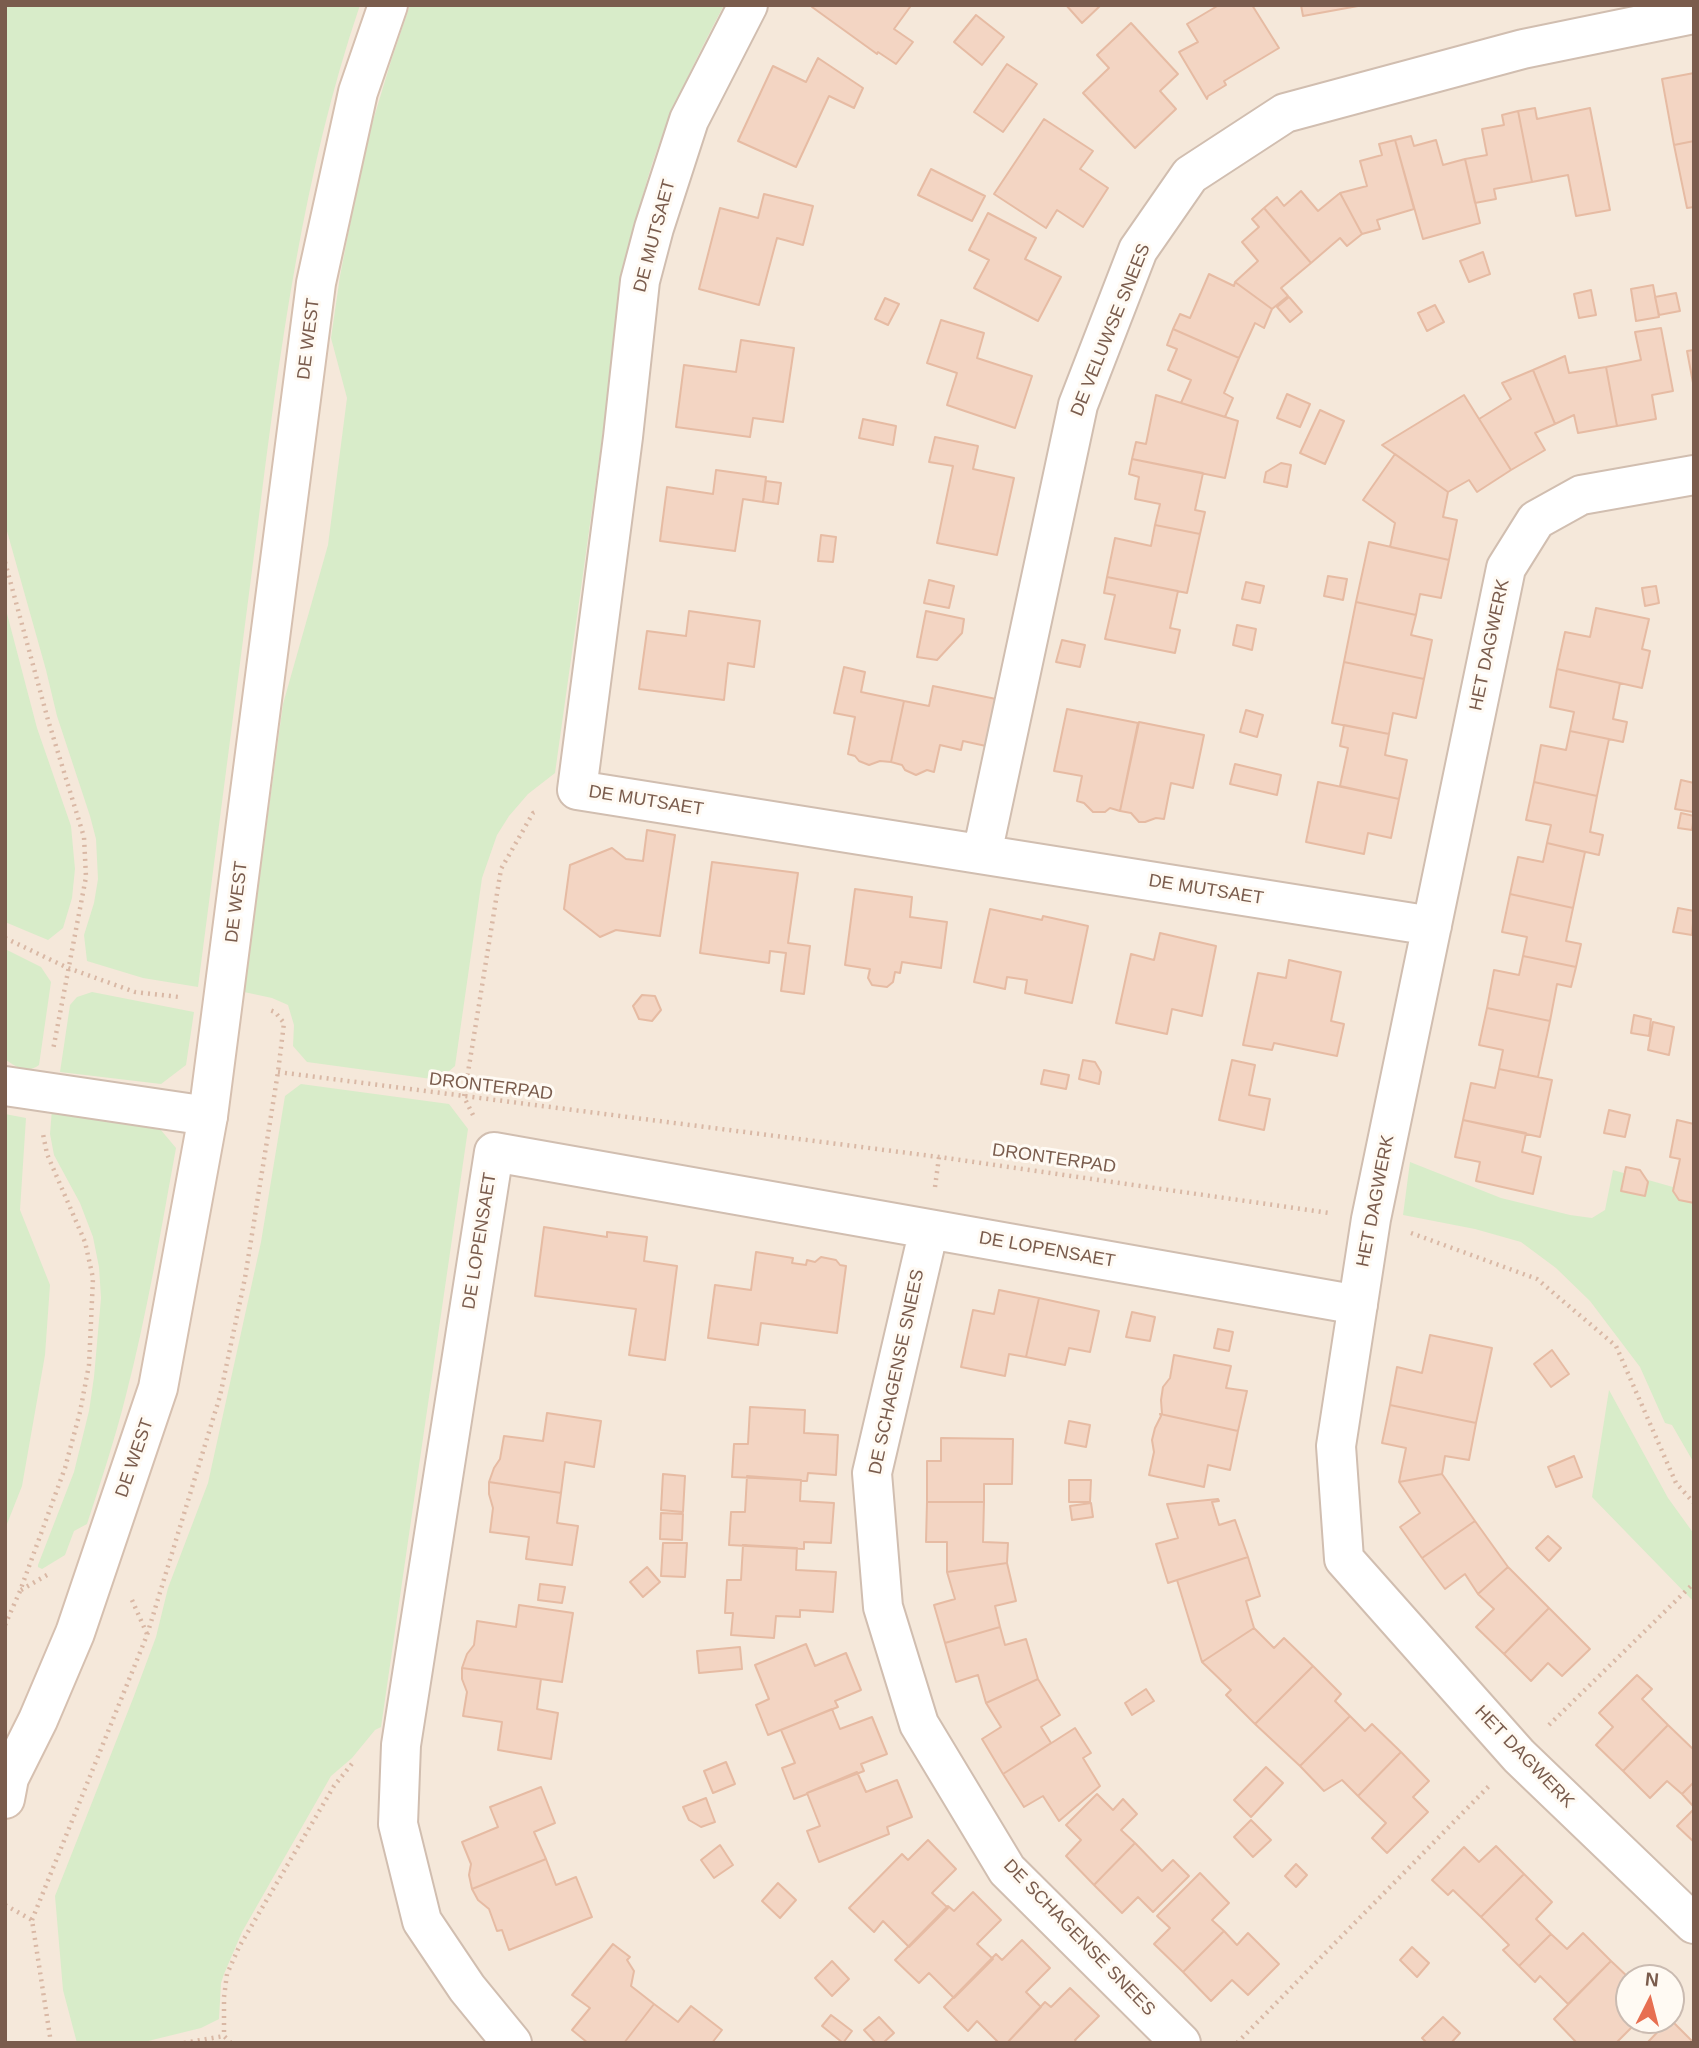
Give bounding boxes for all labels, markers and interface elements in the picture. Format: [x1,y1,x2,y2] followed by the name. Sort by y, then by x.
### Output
[630,177,680,295] street label: DE MUTSAET
[1067,241,1155,419] street label: DE VELUWSE SNEES
[293,297,325,381] street label: DE WEST
[1466,577,1514,713] street label: HET DAGWERK
[587,781,705,821] street label: DE MUTSAET
[221,860,253,944] street label: DE WEST
[1147,870,1265,910] street label: DE MUTSAET
[428,1069,554,1105] street label: DRONTERPAD
[1353,1133,1399,1269] street label: HET DAGWERK
[991,1140,1117,1178] street label: DRONTERPAD
[459,1171,501,1311] street label: DE LOPENSAET
[977,1227,1117,1273] street label: DE LOPENSAET
[865,1268,929,1476] street label: DE SCHAGENSE SNEES
[111,1416,159,1500] street label: DE WEST
[1470,1701,1578,1813] street label: HET DAGWERK
[999,1855,1159,2021] street label: DE SCHAGENSE SNEES
[1615,1964,1685,2034] north arrow
[1644,1968,1660,1991] text: N

